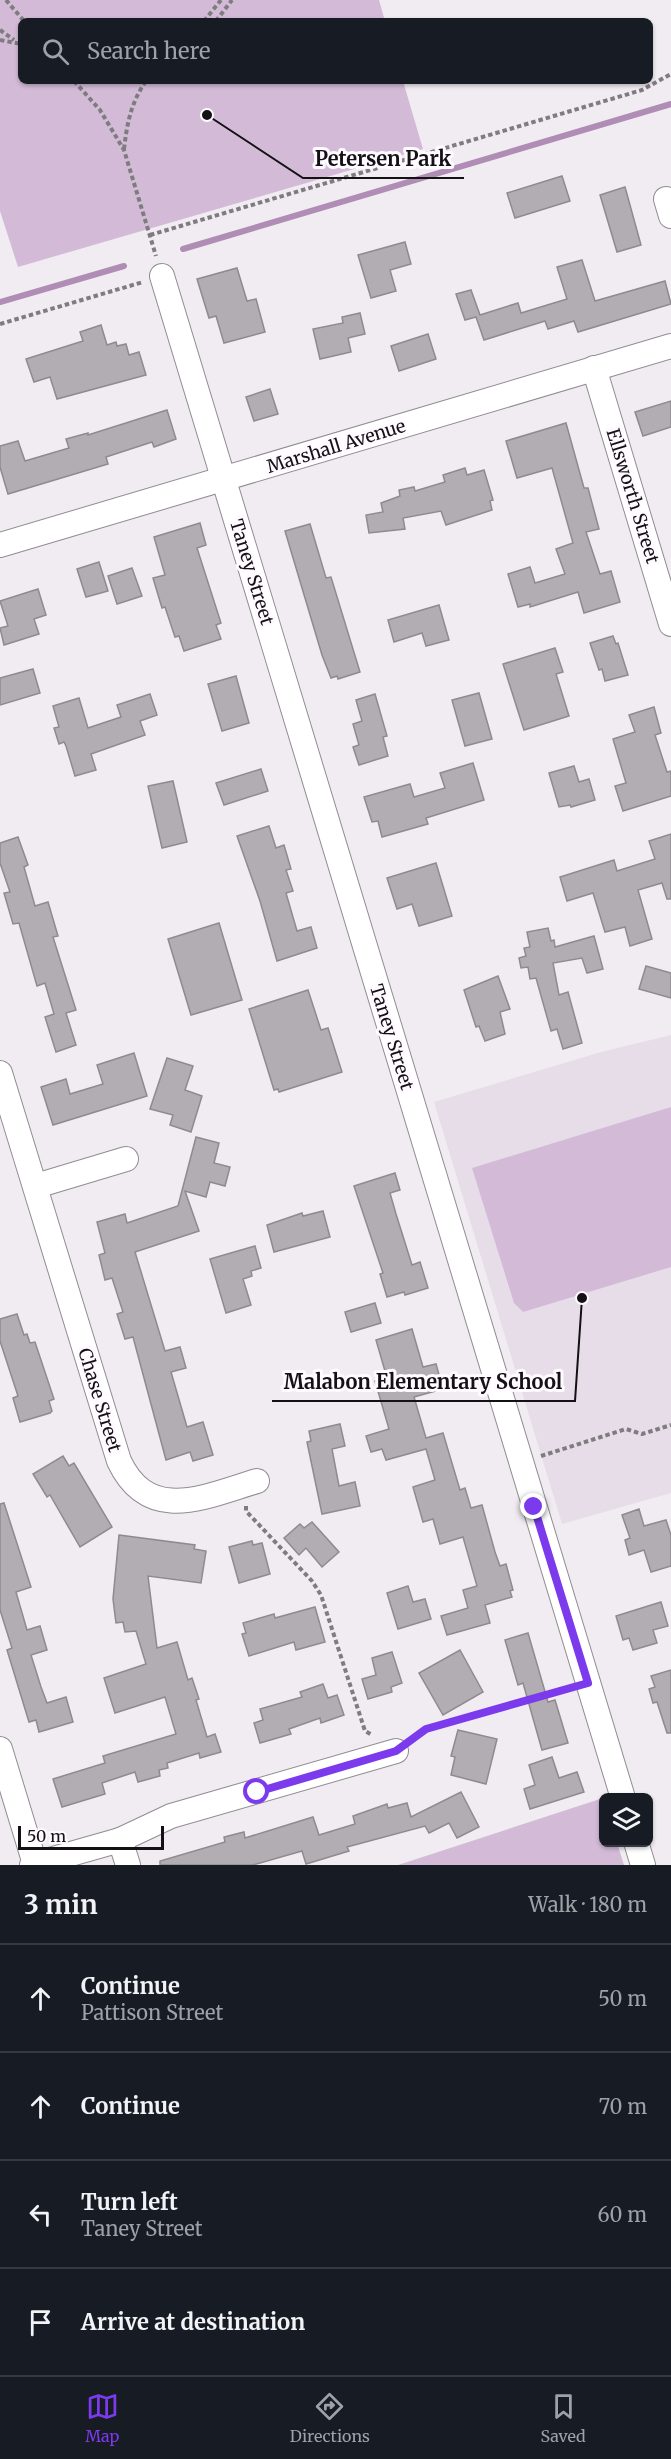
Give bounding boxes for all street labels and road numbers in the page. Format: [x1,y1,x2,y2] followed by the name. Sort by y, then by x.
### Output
[264,414,408,478] street label: Marshall Avenue
[602,426,664,566] street label: Ellsworth Street
[225,516,279,628] street label: Taney Street
[365,981,419,1093] street label: Taney Street
[73,1345,127,1455] street label: Chase Street

